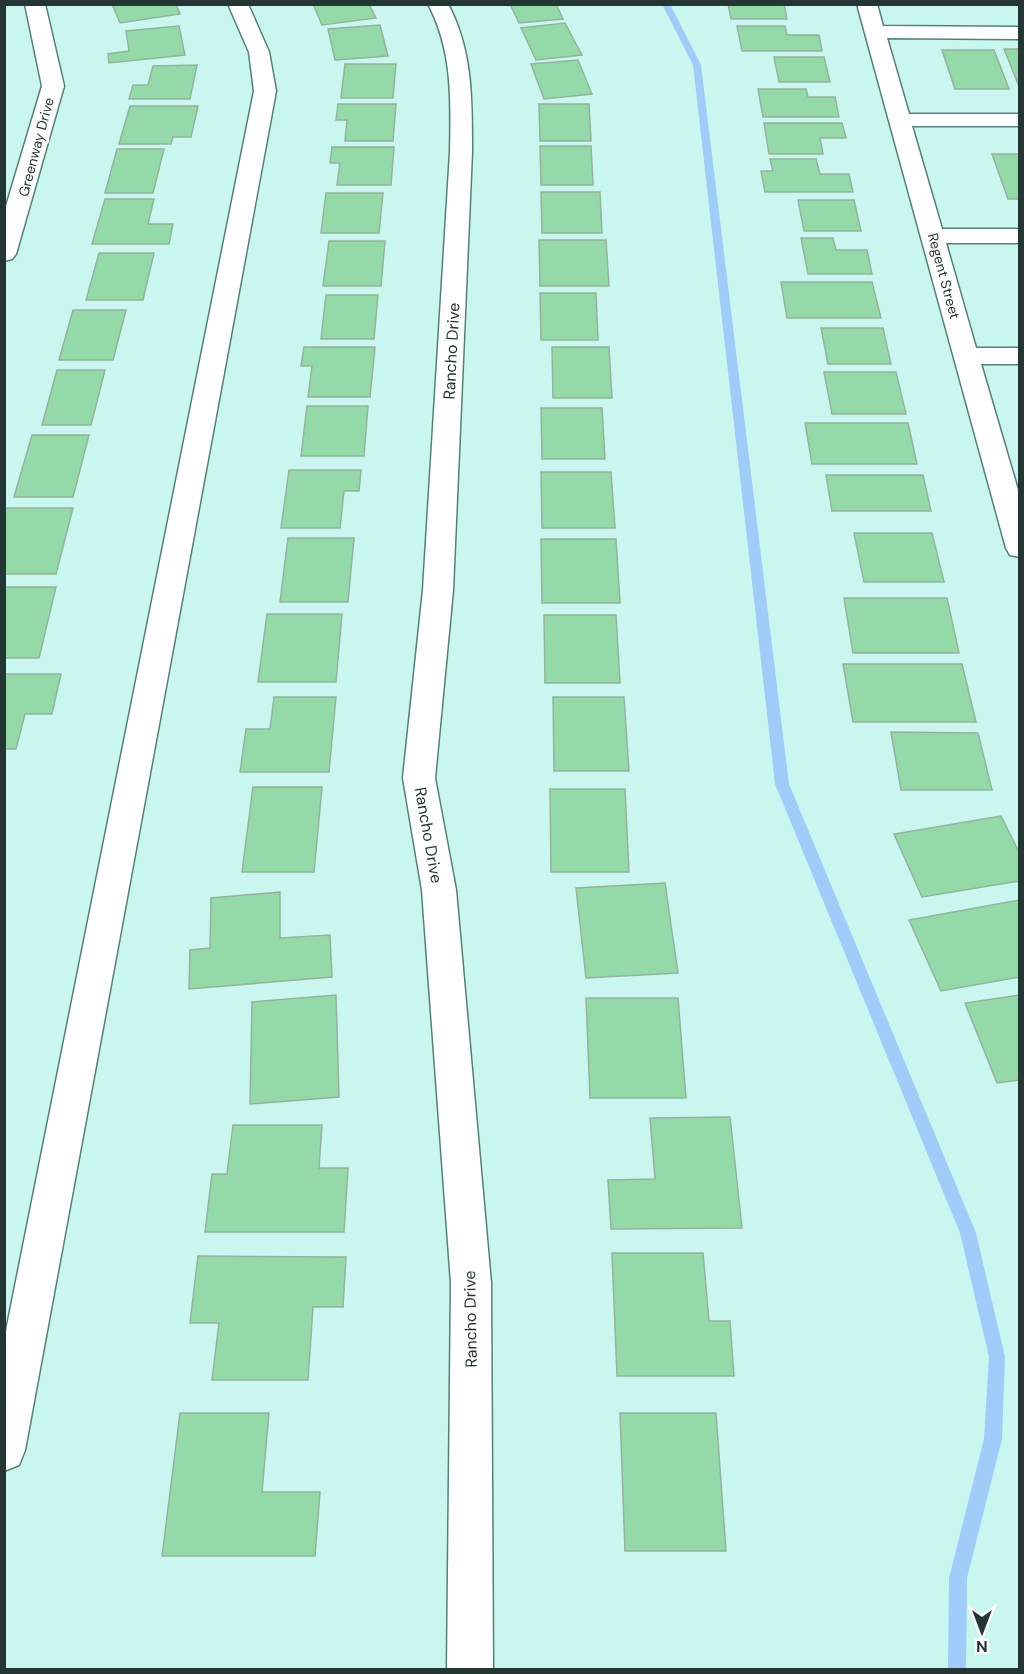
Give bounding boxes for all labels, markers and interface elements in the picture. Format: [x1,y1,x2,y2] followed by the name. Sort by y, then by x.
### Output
[14,95,58,199] street label: Greenway Drive
[924,231,964,321] street label: Regent Street
[438,302,465,400] street label: Rancho Drive
[410,785,447,885] street label: Rancho Drive
[459,1270,482,1368] street label: Rancho Drive
[952,1602,1012,1662] north arrow
[976,1636,988,1657] text: N

